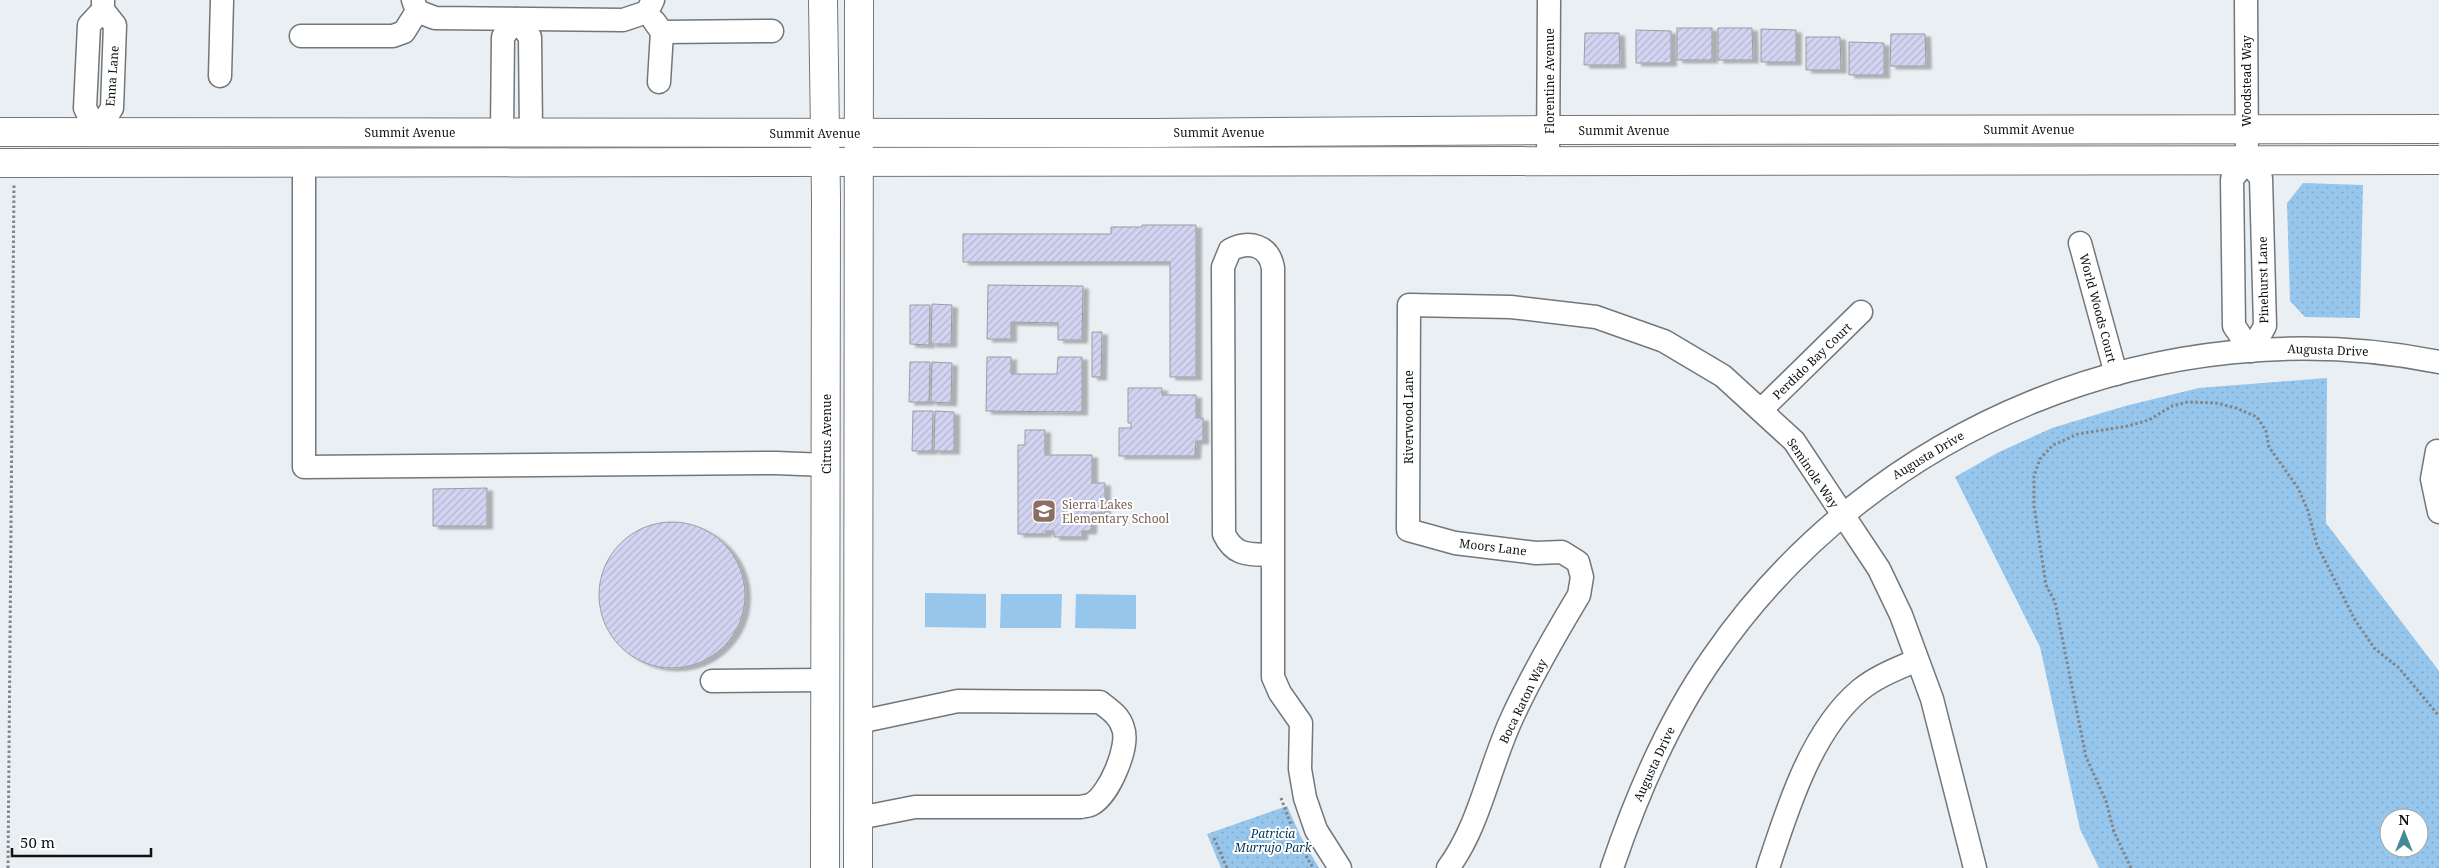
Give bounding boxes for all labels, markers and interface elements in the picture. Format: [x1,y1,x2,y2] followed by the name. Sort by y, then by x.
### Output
[1541,28,1558,134] street label: Florentine Avenue
[2238,35,2255,127] street label: Woodstead Way
[101,45,123,107] street label: Enna Lane
[1984,121,2074,138] street label: Summit Avenue
[1579,122,1669,139] street label: Summit Avenue
[365,124,455,141] street label: Summit Avenue
[1174,124,1264,141] street label: Summit Avenue
[770,125,860,142] street label: Summit Avenue
[2254,236,2272,324] street label: Pinehurst Lane
[2075,252,2121,364] street label: World Woods Court
[1769,319,1855,403] street label: Perdido Bay Court
[2287,340,2369,360] street label: Augusta Drive
[1400,370,1417,464] street label: Riverwood Lane
[818,394,835,474] street label: Citrus Avenue
[1889,427,1967,483] street label: Augusta Drive
[1783,435,1843,512] street label: Seminole Way
[1062,496,1170,527] place label: Sierra Lakes Elementary School
[1031,498,1057,524] school or university icon: Sierra Lakes Elementary School
[1458,534,1528,560] street label: Moors Lane
[1495,656,1551,746] street label: Boca Raton Way
[1629,724,1679,804] street label: Augusta Drive
[2379,808,2429,858] north arrow
[2398,810,2410,829] text: N
[1233,825,1313,856] park label: Patricia Murrujo Park
[12,826,151,858] scale bar
[20,832,55,852] text: 50 m

